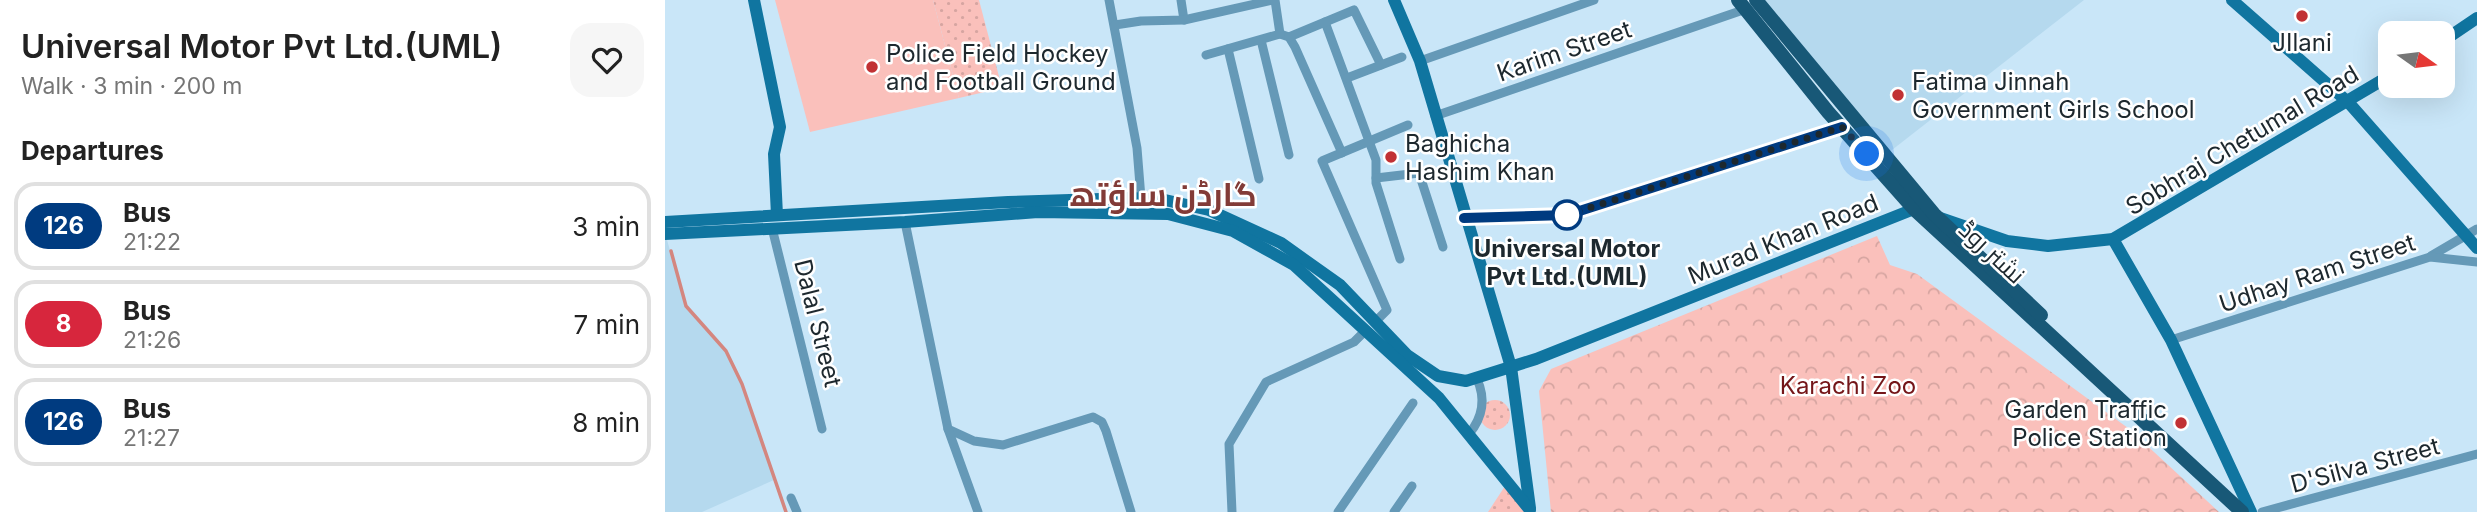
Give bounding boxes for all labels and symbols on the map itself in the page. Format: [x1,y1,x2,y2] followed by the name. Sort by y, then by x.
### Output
[2294,8,2310,24] marker: JIlani
[1493,14,1635,88] street label: Karim Street
[2378,21,2455,98] north arrow
[2272,28,2332,57] place label: JIlani
[886,39,1116,96] place label: Police Field Hockey and Football Ground
[864,59,880,75] marker: Police Field Hockey and Football Ground
[2120,59,2364,221] street label: Sobhraj Chetumal Road
[1912,67,2194,124] place label: Fatima Jinnah Government Girls School
[1890,87,1906,103] marker: Fatima Jinnah Government Girls School
[1405,129,1555,186] place label: Baghicha Hashim Khan
[1849,136,1884,171] your location
[1383,149,1399,165] marker: Baghicha Hashim Khan
[1069,175,1257,214] district label: گارڈن ساؤتھ
[1684,188,1882,290] street label: Murad Khan Road
[1552,200,1582,230] marker: Universal Motor Pvt Ltd.(UML)
[1953,214,2031,290] street label: نشتر روڈ
[2215,228,2419,318] street label: Udhay Ram Street
[1474,234,1661,291] place label: Universal Motor Pvt Ltd.(UML)
[788,256,848,390] street label: Dalal Street
[1780,371,1916,400] park label: Karachi Zoo
[2004,395,2167,452] place label: Garden Traffic Police Station
[2173,415,2189,431] marker: Garden Traffic Police Station
[2287,431,2443,499] street label: D'Silva Street

